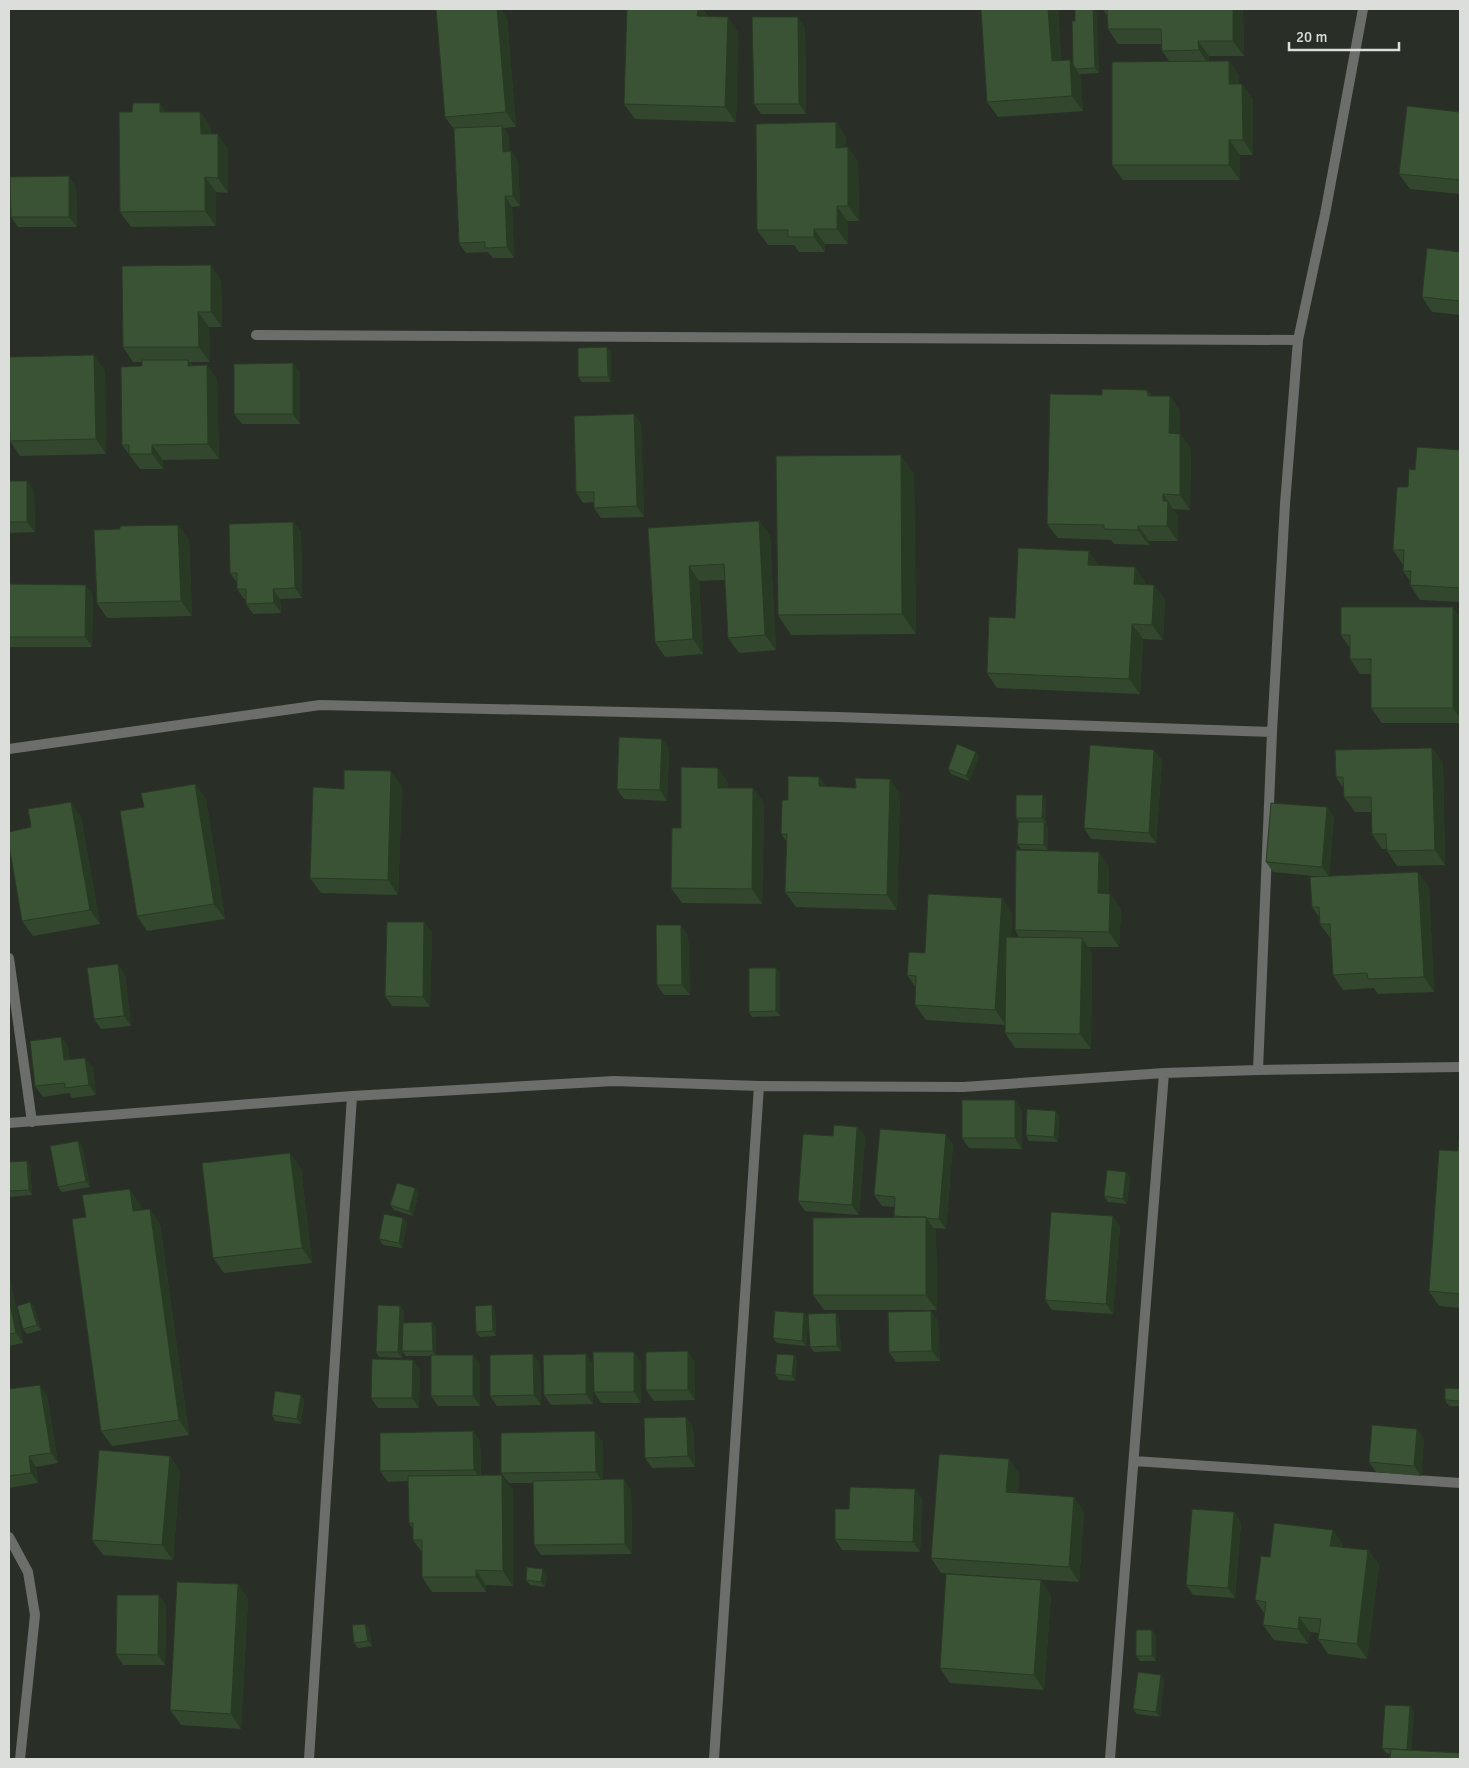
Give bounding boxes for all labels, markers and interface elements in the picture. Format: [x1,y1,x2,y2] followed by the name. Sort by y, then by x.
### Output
[1289,20,1399,52] scale bar
[1296,28,1327,46] text: 20 m

